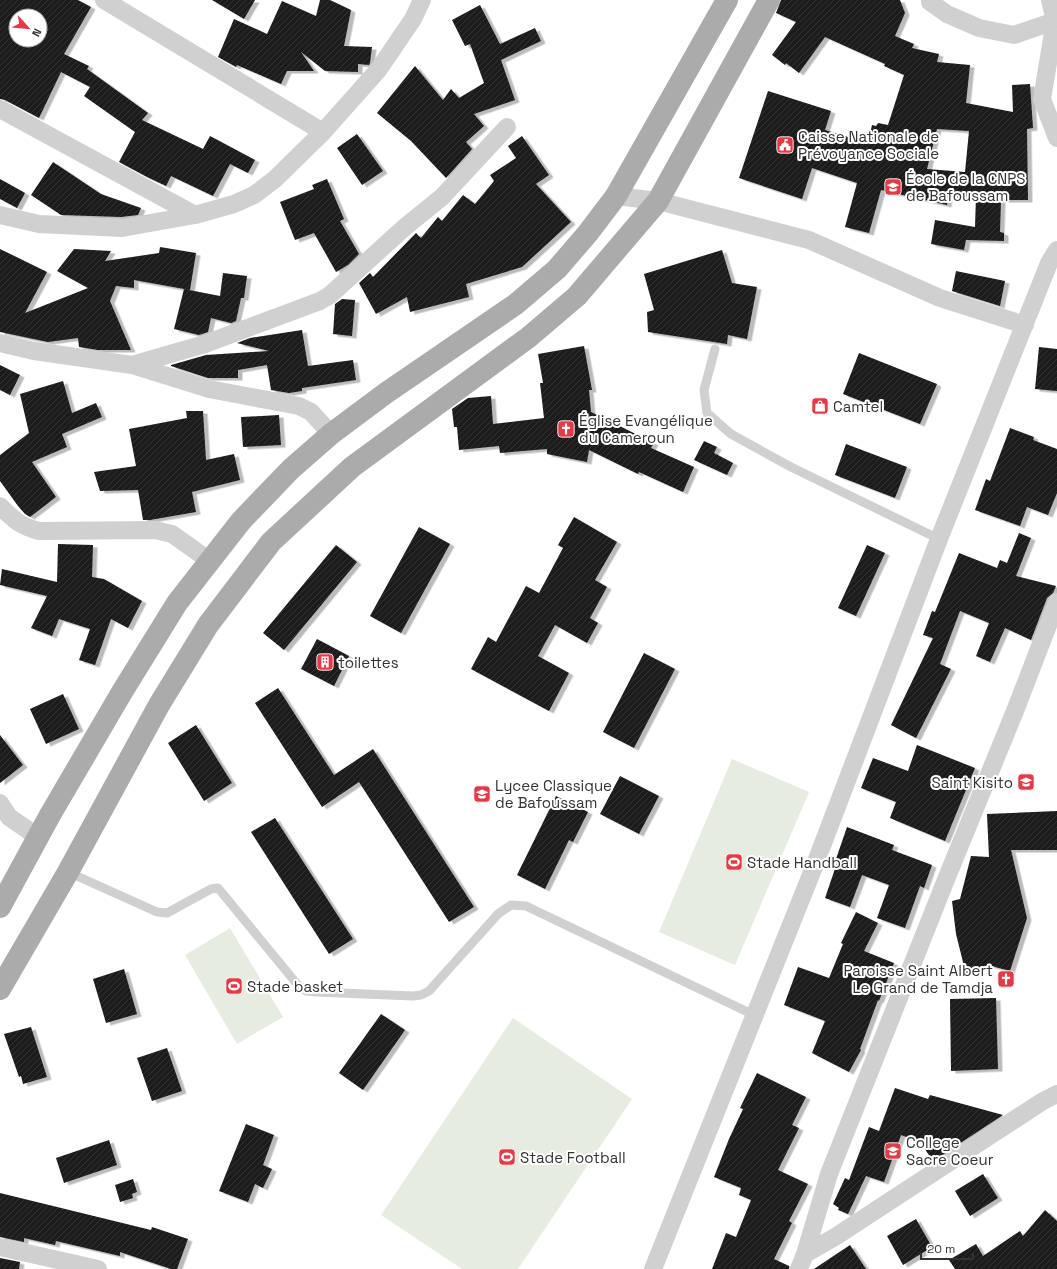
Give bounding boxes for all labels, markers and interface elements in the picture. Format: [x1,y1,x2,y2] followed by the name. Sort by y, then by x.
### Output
[8,8,48,48] north arrow
[29,26,45,39] text: N
[798,127,939,163] place label: Caisse Nationale de Prévoyance Sociale
[775,135,795,155] public building icon: Caisse Nationale de Prévoyance Sociale
[906,169,1025,205] place label: École de la CNPS de Bafoussam
[883,177,903,197] school or university icon: École de la CNPS de Bafoussam
[810,396,830,416] shop icon: Camtel
[833,397,883,416] place label: Camtel
[579,411,713,447] place label: Église Evangélique du Cameroun
[556,419,576,439] church icon: Église Evangélique du Cameroun
[315,652,335,672] building icon: toilettes
[338,653,399,672] place label: toilettes
[1016,772,1036,792] school or university icon: Saint Kisito
[931,773,1013,792] place label: Saint Kisito
[495,776,612,812] place label: Lycee Classique de Bafoussam
[472,784,492,804] school or university icon: Lycee Classique de Bafoussam
[724,852,744,872] sports icon: Stade Handball
[747,853,857,872] place label: Stade Handball
[843,961,993,997] place label: Paroisse Saint Albert Le Grand de Tamdja
[996,969,1016,989] church icon: Paroisse Saint Albert Le Grand de Tamdja
[224,976,244,996] sports icon: Stade basket
[247,977,343,996] place label: Stade basket
[906,1133,994,1169] place label: College Sacre Coeur
[883,1141,903,1161] school or university icon: College Sacre Coeur
[497,1147,517,1167] sports icon: Stade Football
[520,1148,626,1167] place label: Stade Football
[921,1235,973,1261] scale bar
[927,1241,955,1257] text: 20 m

